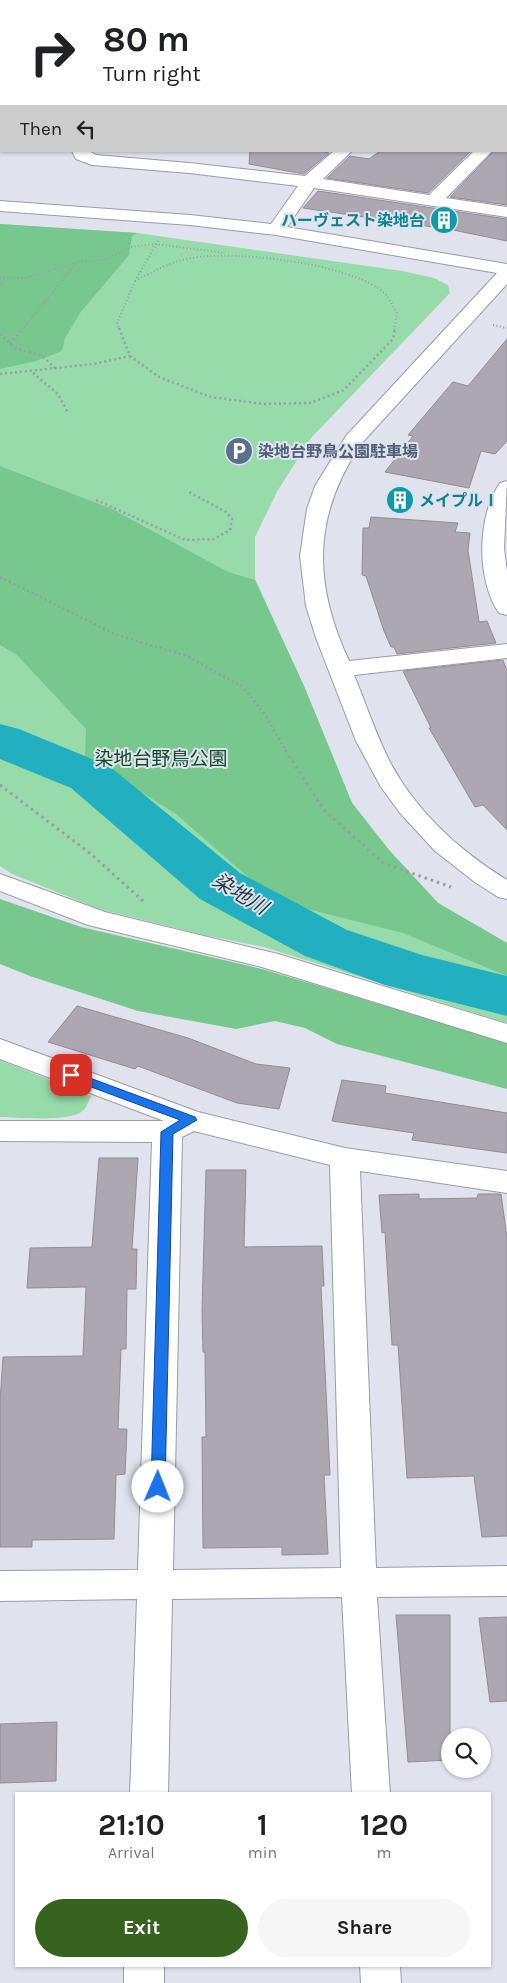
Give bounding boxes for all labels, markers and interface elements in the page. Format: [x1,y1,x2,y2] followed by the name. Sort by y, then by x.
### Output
[103,19,190,60] text: 80 m
[20,20,85,85] icon: right
[103,61,201,87] text: Turn right
[72,115,100,143] icon: left
[20,118,62,140] text: Then
[429,205,459,235] building icon: ハーヴェスト染地台
[281,211,425,230] place label: ハーヴェスト染地台
[224,436,254,466] parking icon: 染地台野鳥公園駐車場
[258,442,418,461] place label: 染地台野鳥公園駐車場
[385,485,415,515] building icon: メイプルⅠ
[419,491,499,510] place label: メイプルⅠ
[94,748,228,770] park label: 染地台野鳥公園
[208,869,273,920] water label: 染地川
[50,1054,92,1096] pin
[57,1061,85,1089] icon: arrive
[131,1460,183,1512] position arrow
[441,1728,491,1778] map controls
[441,1728,491,1778] button: search
[98,1807,165,1843] text: 21:10
[257,1807,268,1843] text: 1
[360,1807,408,1843] text: 120
[108,1843,155,1862] text: Arrival
[248,1843,277,1862] text: min
[377,1843,392,1862] text: m
[35,1899,248,1957] button: Exit
[258,1899,471,1957] button: Share

